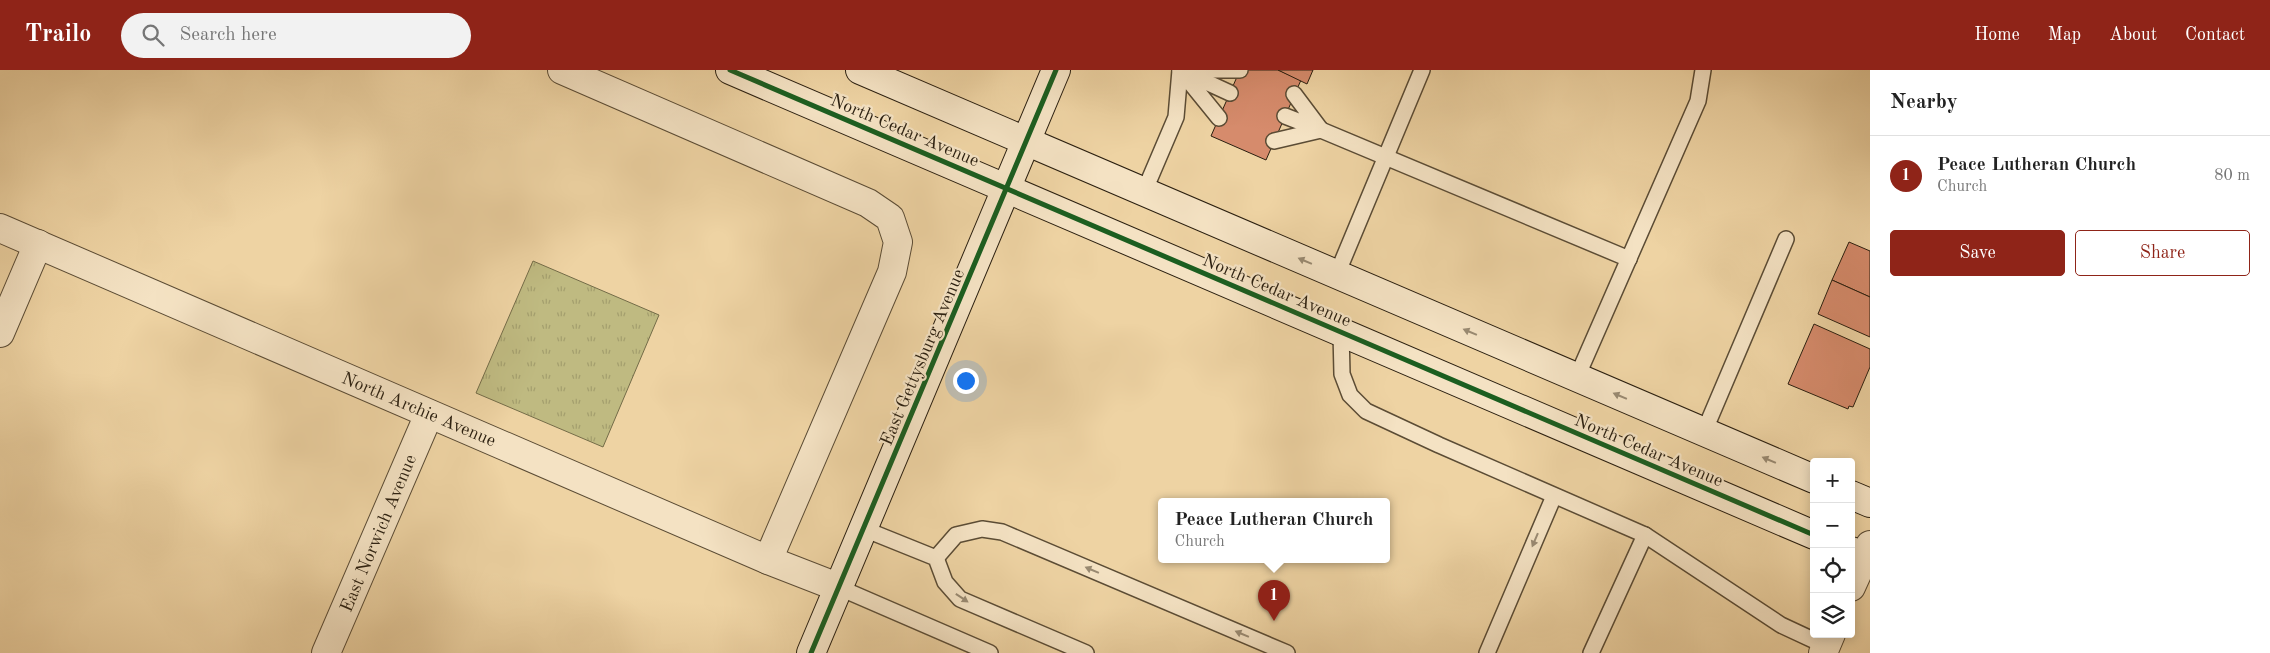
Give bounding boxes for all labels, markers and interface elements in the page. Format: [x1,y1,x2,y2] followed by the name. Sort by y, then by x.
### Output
[121,13,471,58] search box
[139,21,167,49] icon: search
[25,23,91,47] text: Trailo
[179,26,277,45] text: Search here
[1974,26,2020,44] text: Home
[2048,26,2081,44] text: Map
[2109,26,2157,44] text: About
[2185,26,2245,44] text: Contact
[828,91,982,170] street label: North Cedar Avenue
[1890,92,1958,113] text: Nearby
[1937,156,2136,175] text: Peace Lutheran Church
[1901,168,1911,184] text: 1
[2214,168,2250,184] text: 80 m
[1937,179,1987,195] text: Church
[1890,230,2065,276] button: Save
[2075,230,2250,276] button: Share
[1200,251,1354,330] street label: North Cedar Avenue
[1298,256,1312,264] one-way arrow
[878,267,968,448] street label: East Gettysburg Avenue
[1463,327,1477,335] one-way arrow
[953,368,979,394] your location
[339,369,498,451] street label: North Archie Avenue
[1613,391,1627,399] one-way arrow
[1572,411,1726,490] street label: North Cedar Avenue
[338,452,420,615] street label: East Norwich Avenue
[1762,455,1776,463] one-way arrow
[1810,458,1855,638] map controls
[1810,458,1855,503] button: +
[1158,498,1390,563] popup
[1810,503,1855,548] button: −
[1174,511,1374,530] text: Peace Lutheran Church
[1530,533,1538,548] one-way arrow
[1174,534,1225,550] text: Church
[1810,548,1855,593] button: locate
[1085,566,1099,574] one-way arrow
[1258,580,1290,621] pin: 1
[955,593,969,602] one-way arrow
[1810,593,1855,638] button: layers
[1234,630,1249,638] one-way arrow

